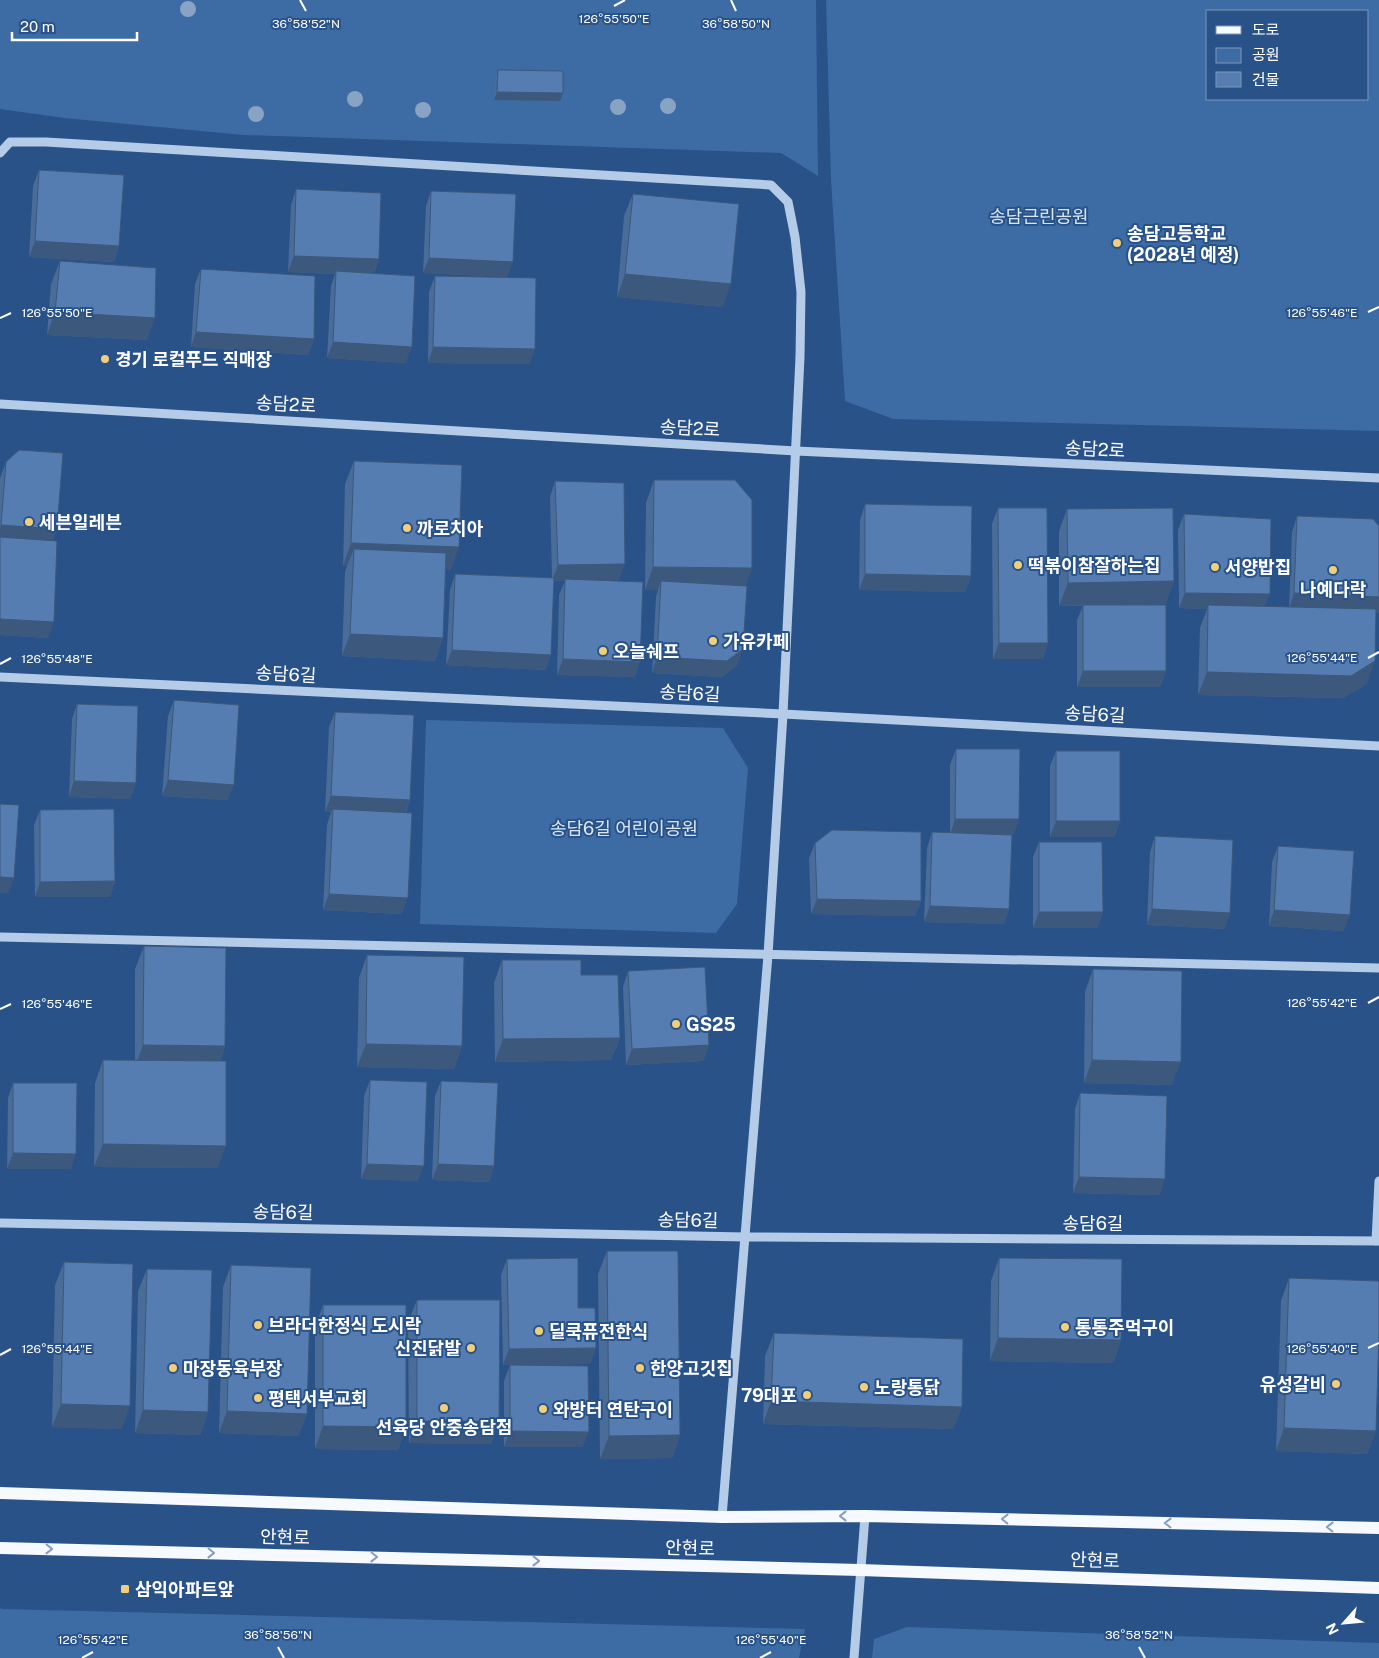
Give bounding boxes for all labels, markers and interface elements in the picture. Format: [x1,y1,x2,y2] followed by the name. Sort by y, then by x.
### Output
[12,10,138,42] scale bar
[1206,10,1369,100] legend
[579,12,650,26] text: 126°55'50"E
[272,17,340,31] text: 36°58'52"N
[702,17,770,31] text: 36°58'50"N
[20,18,55,35] text: 20 m
[1252,21,1280,38] text: 도로
[1252,46,1280,63] text: 공원
[1252,71,1280,88] text: 건물
[989,206,1089,227] park label: 송담근린공원
[1127,223,1239,265] place label: 송담고등학교 (2028년 예정)
[1111,237,1123,249] marker: 송담고등학교 (2028년 예정)
[22,306,93,320] text: 126°55'50"E
[1287,306,1357,320] text: 126°55'46"E
[115,349,273,370] place label: 경기 로컬푸드 직매장
[99,353,111,365] marker: 경기 로컬푸드 직매장
[255,392,317,416] street label: 송담2로
[659,416,721,440] street label: 송담2로
[1064,437,1126,461] street label: 송담2로
[39,512,122,533] place label: 세븐일레븐
[23,516,35,528] marker: 세븐일레븐
[417,518,484,539] place label: 까로치아
[401,522,413,534] marker: 까로치아
[1028,555,1160,576] place label: 떡볶이참잘하는집
[1225,557,1291,578] place label: 서양밥집
[1012,559,1024,571] marker: 떡볶이참잘하는집
[1209,561,1221,573] marker: 서양밥집
[1327,564,1339,576] marker: 나예다락
[1300,579,1367,600] place label: 나예다락
[723,631,789,652] place label: 가유카페
[707,635,719,647] marker: 가유카페
[613,641,679,662] place label: 오늘쉐프
[597,645,609,657] marker: 오늘쉐프
[1286,651,1358,665] text: 126°55'44"E
[21,652,93,666] text: 126°55'48"E
[255,662,317,686] street label: 송담6길
[659,681,721,705] street label: 송담6길
[1064,702,1126,726] street label: 송담6길
[550,818,698,839] park label: 송담6길 어린이공원
[1287,996,1357,1010] text: 126°55'42"E
[22,997,92,1011] text: 126°55'46"E
[686,1014,736,1035] place label: GS25
[670,1018,682,1030] marker: GS25
[252,1201,314,1223] street label: 송담6길
[657,1209,719,1231] street label: 송담6길
[1063,1213,1123,1234] street label: 송담6길
[268,1315,422,1336] place label: 브라더한정식 도시락
[1075,1317,1174,1338] place label: 통통주먹구이
[252,1319,264,1331] marker: 브라더한정식 도시락
[549,1321,648,1342] place label: 딜쿡퓨전한식
[1059,1321,1071,1333] marker: 통통주먹구이
[533,1325,545,1337] marker: 딜쿡퓨전한식
[395,1338,461,1359] place label: 신진닭발
[21,1342,93,1356] text: 126°55'44"E
[465,1342,477,1354] marker: 신진닭발
[1287,1342,1357,1356] text: 126°55'40"E
[183,1358,283,1379] place label: 마장동육부장
[650,1358,733,1379] place label: 한양고깃집
[167,1362,179,1374] marker: 마장동육부장
[634,1362,646,1374] marker: 한양고깃집
[1260,1374,1326,1395] place label: 유성갈비
[874,1377,940,1398] place label: 노랑통닭
[1330,1378,1342,1390] marker: 유성갈비
[858,1381,870,1393] marker: 노랑통닭
[741,1385,797,1406] place label: 79대포
[268,1388,367,1409] place label: 평택서부교회
[801,1389,813,1401] marker: 79대포
[252,1392,264,1404] marker: 평택서부교회
[553,1399,673,1420] place label: 와방터 연탄구이
[438,1402,450,1414] marker: 선육당 안중송담점
[537,1403,549,1415] marker: 와방터 연탄구이
[376,1417,512,1438] place label: 선육당 안중송담점
[839,1511,846,1521] one-way arrow
[1001,1514,1009,1524] one-way arrow
[1164,1518,1172,1528] one-way arrow
[1326,1521,1334,1532] one-way arrow
[260,1526,310,1548] street label: 안현로
[665,1537,715,1559] street label: 안현로
[45,1544,53,1554] one-way arrow
[208,1548,215,1558] one-way arrow
[1070,1549,1120,1571] street label: 안현로
[370,1552,378,1562] one-way arrow
[532,1556,540,1567] one-way arrow
[135,1579,235,1600] place label: 삼익아파트앞
[119,1583,131,1595] marker: 삼익아파트앞
[1319,1598,1369,1648] north arrow
[1323,1620,1342,1637] text: N
[244,1628,312,1642] text: 36°58'56"N
[1105,1628,1173,1642] text: 36°58'52"N
[58,1633,128,1647] text: 126°55'42"E
[736,1633,806,1647] text: 126°55'40"E

